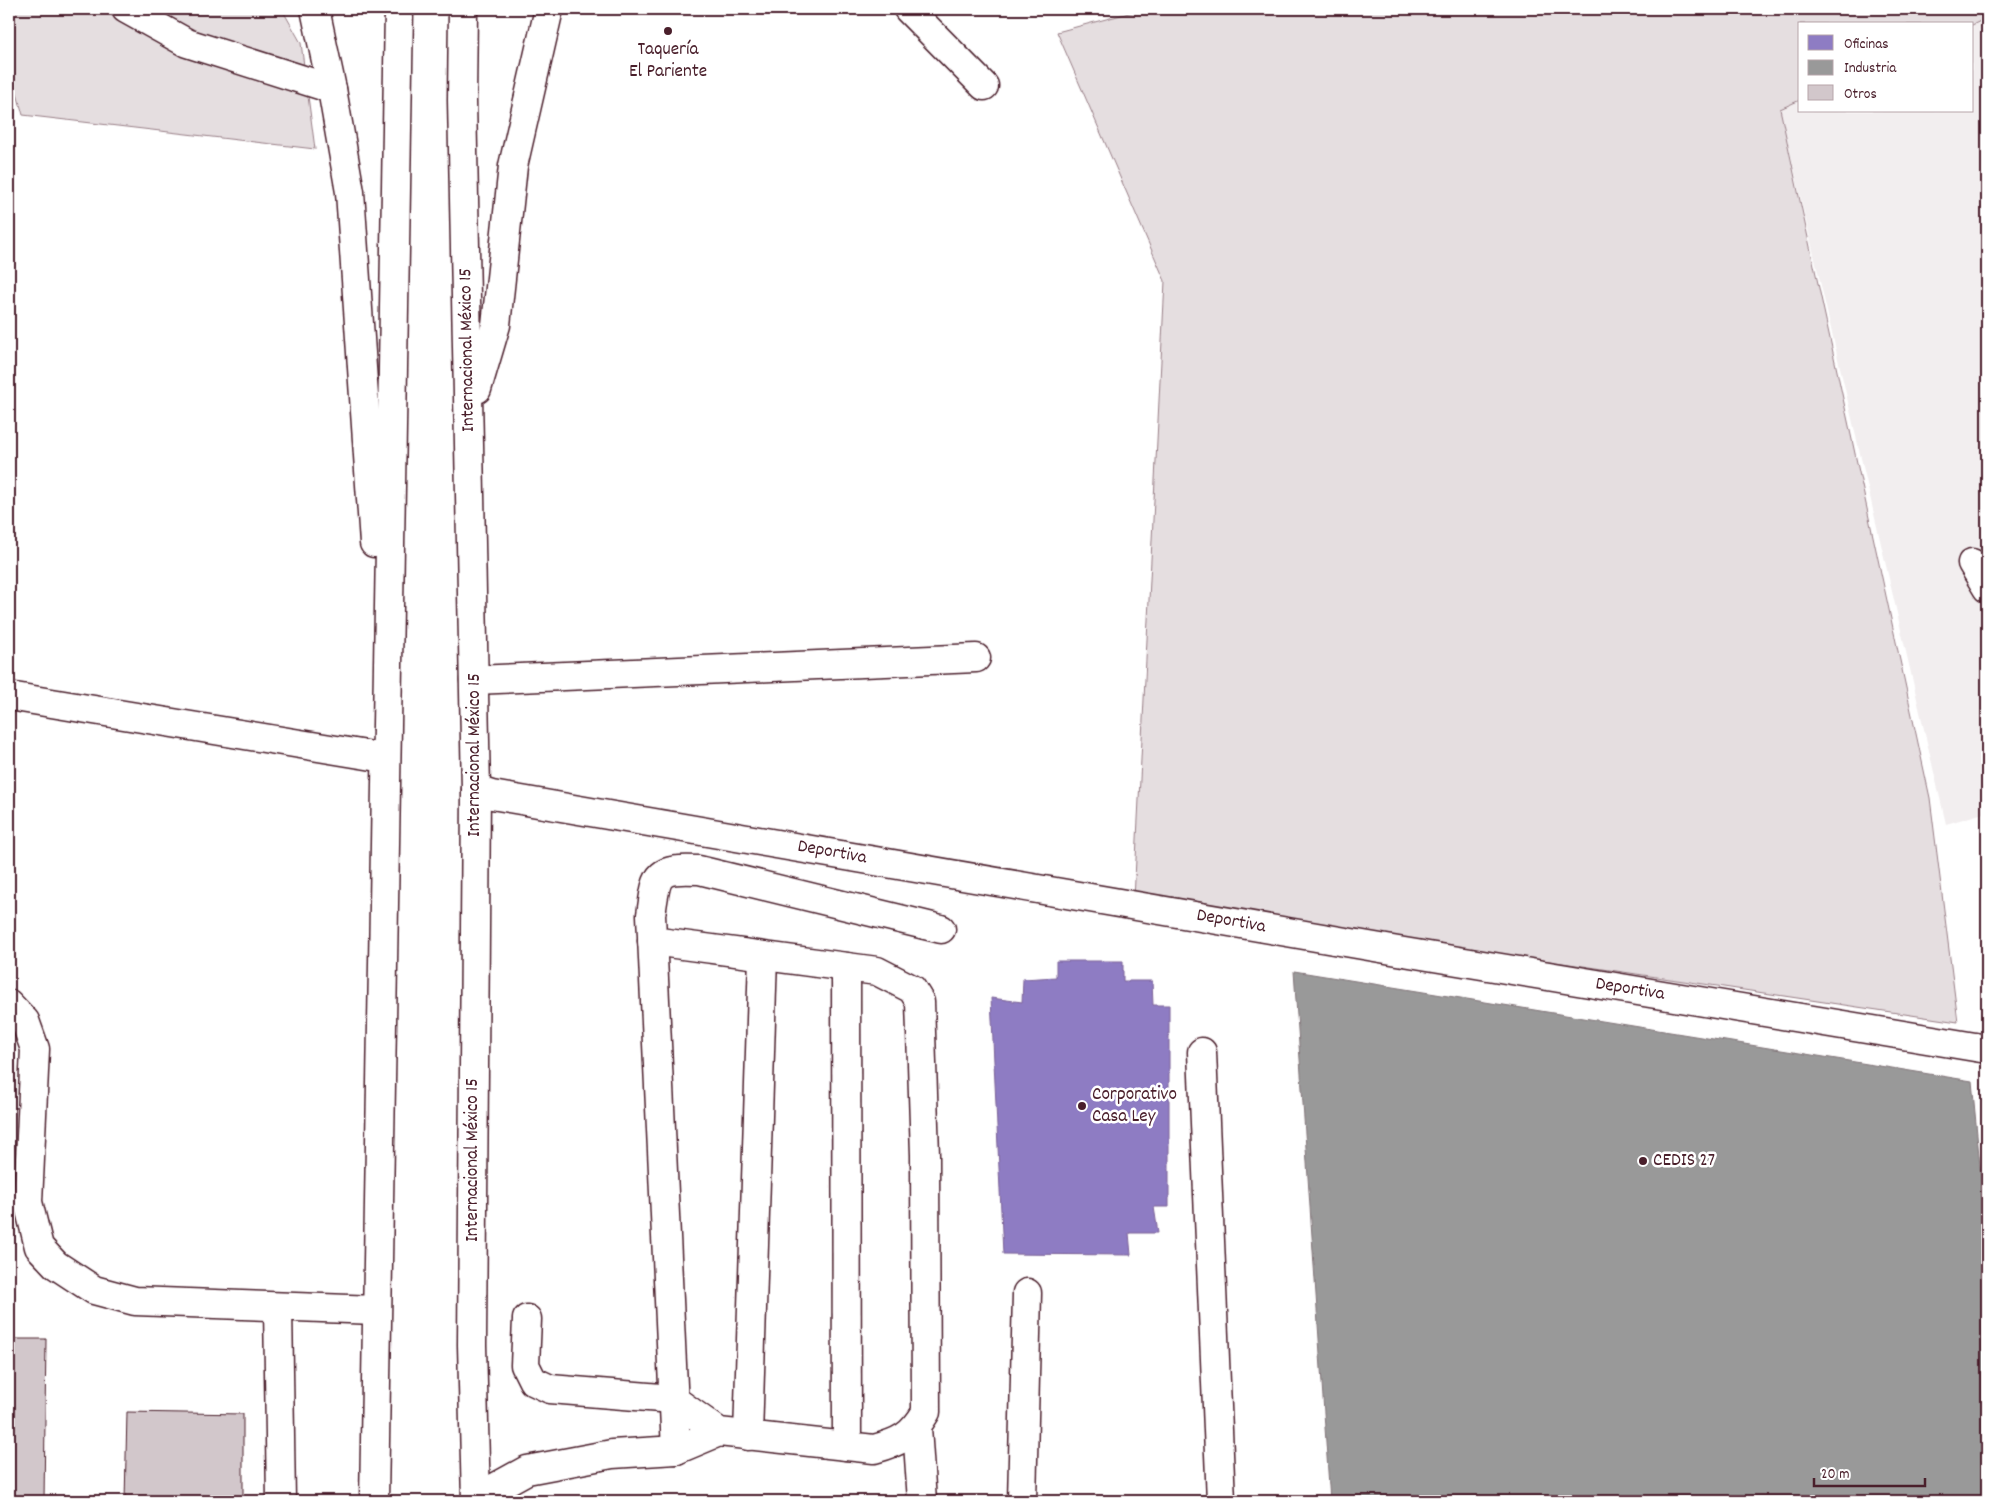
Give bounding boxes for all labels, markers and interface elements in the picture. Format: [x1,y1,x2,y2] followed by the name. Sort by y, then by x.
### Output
[1798,22,1974,112] legend
[662,25,674,37] marker: Taquería El Pariente
[1844,34,1889,56] text: Oficinas
[629,37,707,86] place label: Taquería El Pariente
[1844,58,1897,80] text: Industria
[1844,84,1877,106] text: Otros
[453,268,483,432] street label: Internacional México 15
[462,673,489,837] street label: Internacional México 15
[795,834,870,873] street label: Deportiva
[1194,903,1269,942] street label: Deportiva
[1593,971,1668,1009] street label: Deportiva
[460,1078,487,1242] street label: Internacional México 15
[1092,1082,1177,1131] place label: Corporativo Casa Ley
[1076,1100,1088,1112] marker: Corporativo Casa Ley
[1653,1148,1715,1175] place label: CEDIS 27
[1637,1155,1649,1167] marker: CEDIS 27
[1814,1455,1925,1487] scale bar
[1821,1464,1849,1486] text: 20 m

